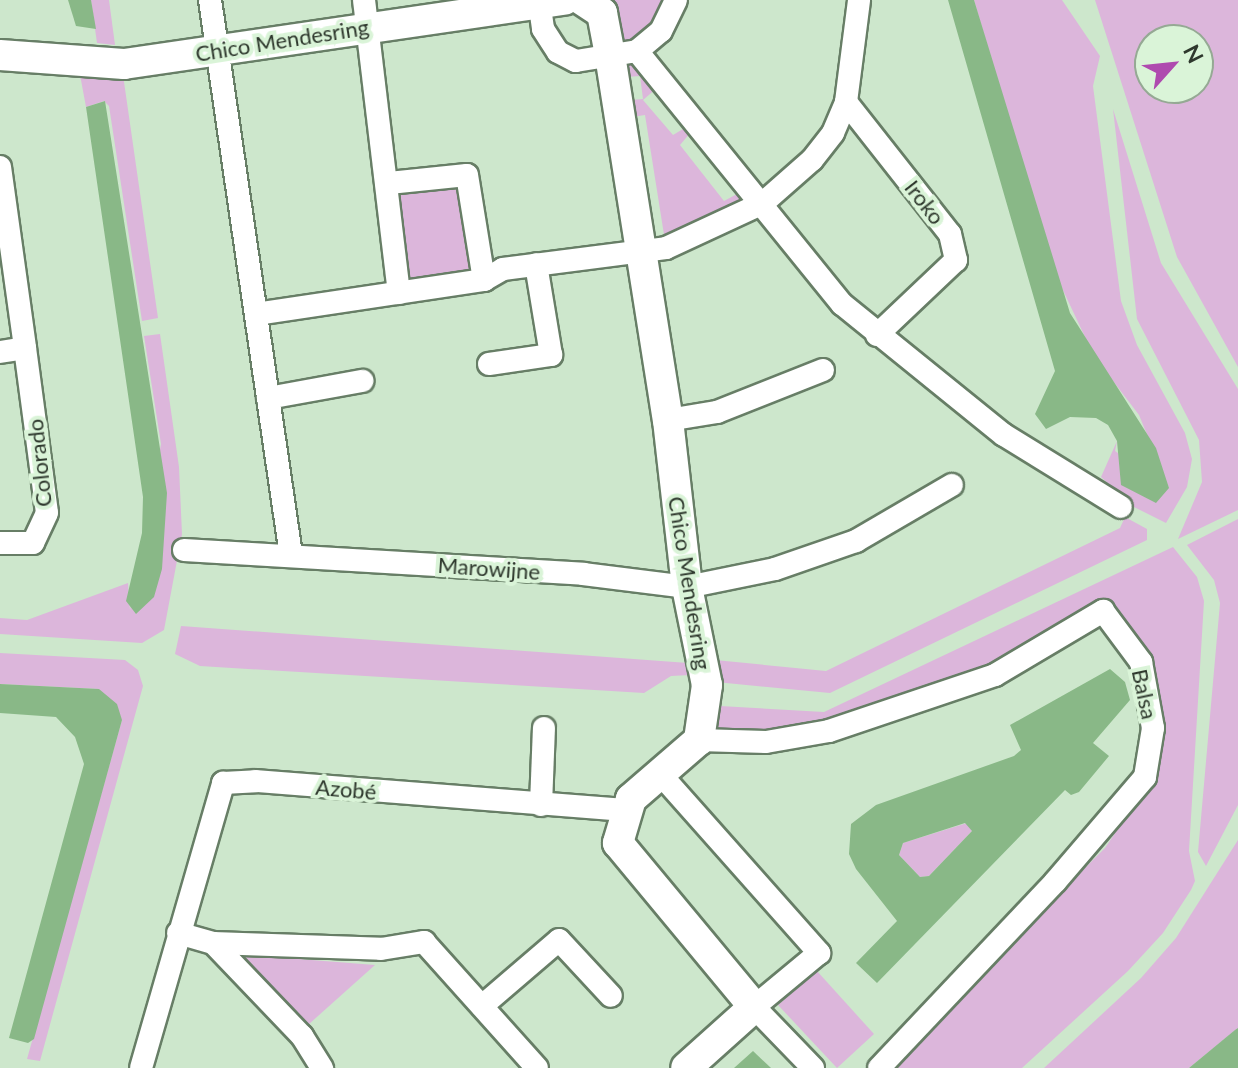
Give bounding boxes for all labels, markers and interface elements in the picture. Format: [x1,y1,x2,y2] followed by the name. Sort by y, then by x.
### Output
[193,13,371,67] street label: Chico Mendesring
[1134,24,1214,104] north arrow
[1178,40,1210,67] text: N
[899,175,951,229] street label: Iroko
[21,418,57,508] street label: Colorado
[663,494,717,672] street label: Chico Mendesring
[437,551,541,585] street label: Marowijne
[1127,666,1163,722] street label: Balsa
[314,773,378,805] street label: Azobé

